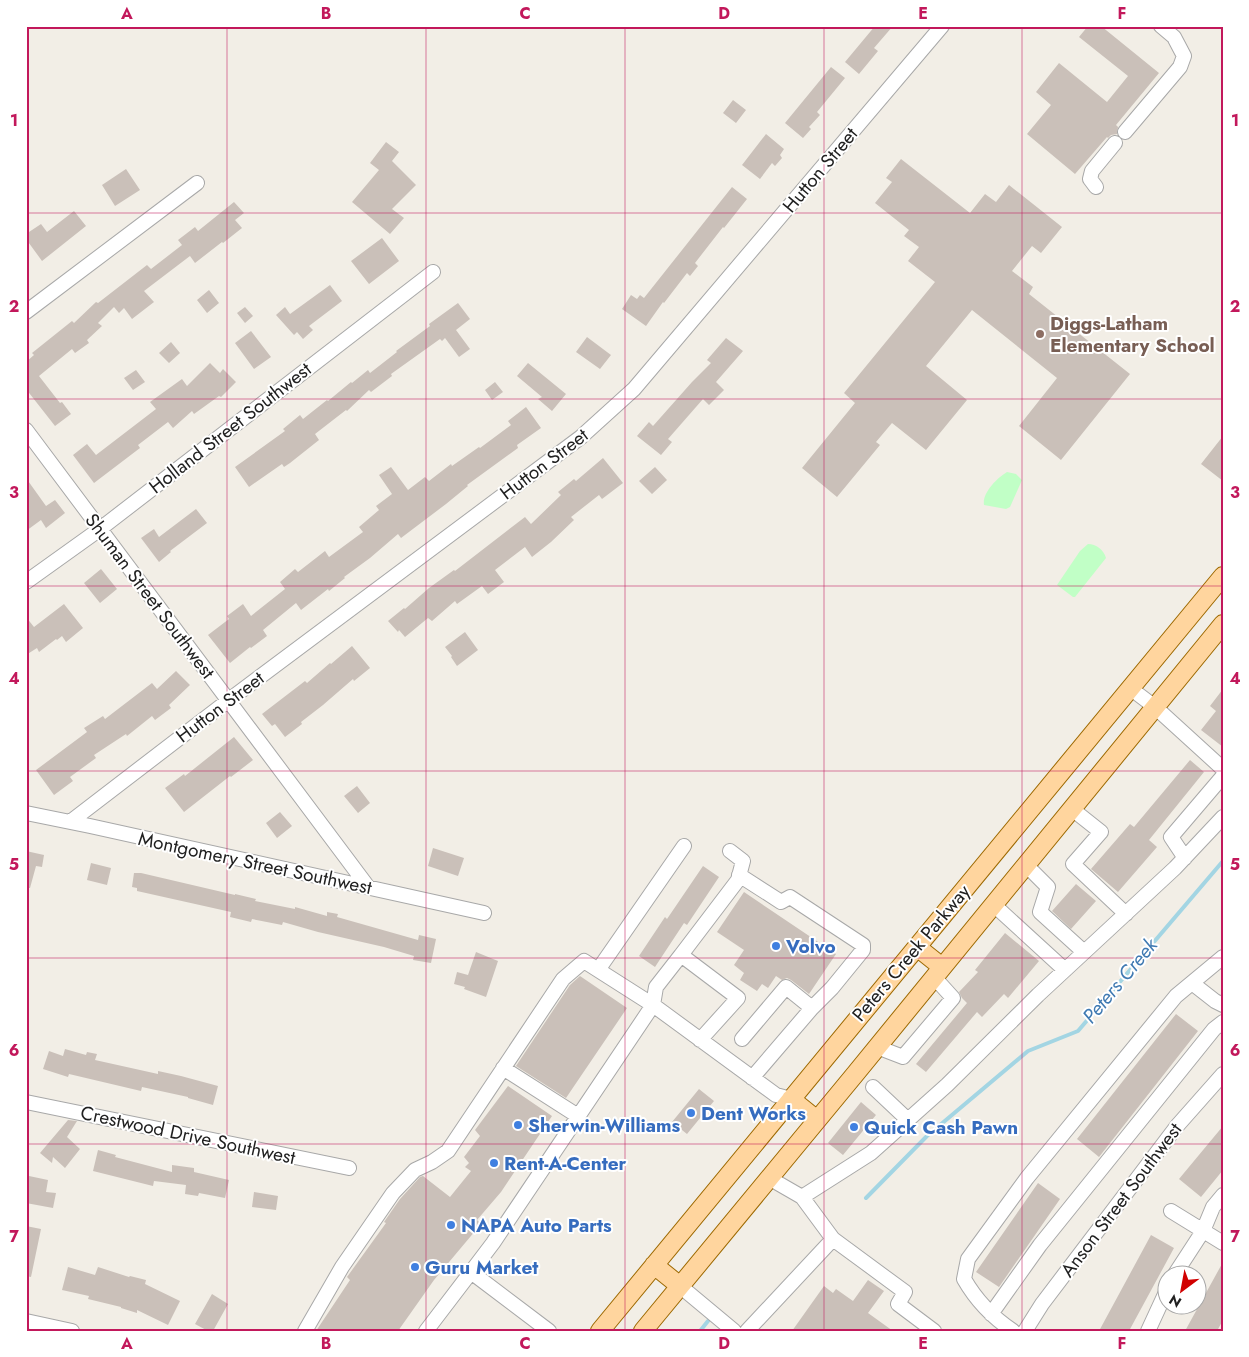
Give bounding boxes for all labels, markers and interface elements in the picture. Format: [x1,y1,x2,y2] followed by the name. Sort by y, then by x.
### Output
[120,2,133,25] text: A
[321,2,331,25] text: B
[519,2,531,25] text: C
[718,2,730,25] text: D
[918,2,928,25] text: E
[1118,2,1126,25] text: F
[10,109,18,132] text: 1
[1231,109,1239,132] text: 1
[776,121,864,219] street label: Hutton Street
[9,295,19,318] text: 2
[1230,295,1240,318] text: 2
[1050,310,1215,359] place label: Diggs-Latham Elementary School
[1034,328,1046,340] marker: Diggs-Latham Elementary School
[143,356,317,500] street label: Holland Street Southwest
[494,422,594,506] street label: Hutton Street
[9,481,19,504] text: 3
[1230,481,1240,504] text: 3
[79,508,221,685] street label: Shuman Street Southwest
[170,665,270,749] street label: Hutton Street
[8,667,20,690] text: 4
[1229,667,1241,690] text: 4
[136,825,375,901] street label: Montgomery Street Southwest
[9,853,19,876] text: 5
[1230,853,1240,876] text: 5
[846,878,977,1027] street label: Peters Creek Parkway
[1076,931,1165,1030] water label: Peters Creek
[785,933,836,960] place label: Volvo
[770,940,782,952] marker: Volvo
[9,1039,19,1062] text: 6
[1230,1039,1240,1062] text: 6
[78,1099,298,1171] street label: Crestwood Drive Southwest
[701,1100,806,1127] place label: Dent Works
[685,1107,697,1119] marker: Dent Works
[528,1112,681,1139] place label: Sherwin-Williams
[864,1114,1018,1141] place label: Quick Cash Pawn
[1054,1117,1188,1283] street label: Anson Street Southwest
[512,1119,524,1131] marker: Sherwin-Williams
[848,1121,860,1133] marker: Quick Cash Pawn
[504,1150,627,1177] place label: Rent-A-Center
[488,1157,500,1169] marker: Rent-A-Center
[461,1212,612,1239] place label: NAPA Auto Parts
[445,1219,457,1231] marker: NAPA Auto Parts
[9,1225,19,1248] text: 7
[1230,1225,1240,1248] text: 7
[425,1254,538,1281] place label: Guru Market
[409,1261,421,1273] marker: Guru Market
[1156,1264,1206,1314] north arrow
[1165,1290,1185,1312] text: N
[120,1332,133,1355] text: A
[321,1332,331,1355] text: B
[519,1332,531,1355] text: C
[718,1332,730,1355] text: D
[918,1332,928,1355] text: E
[1118,1332,1126,1355] text: F

